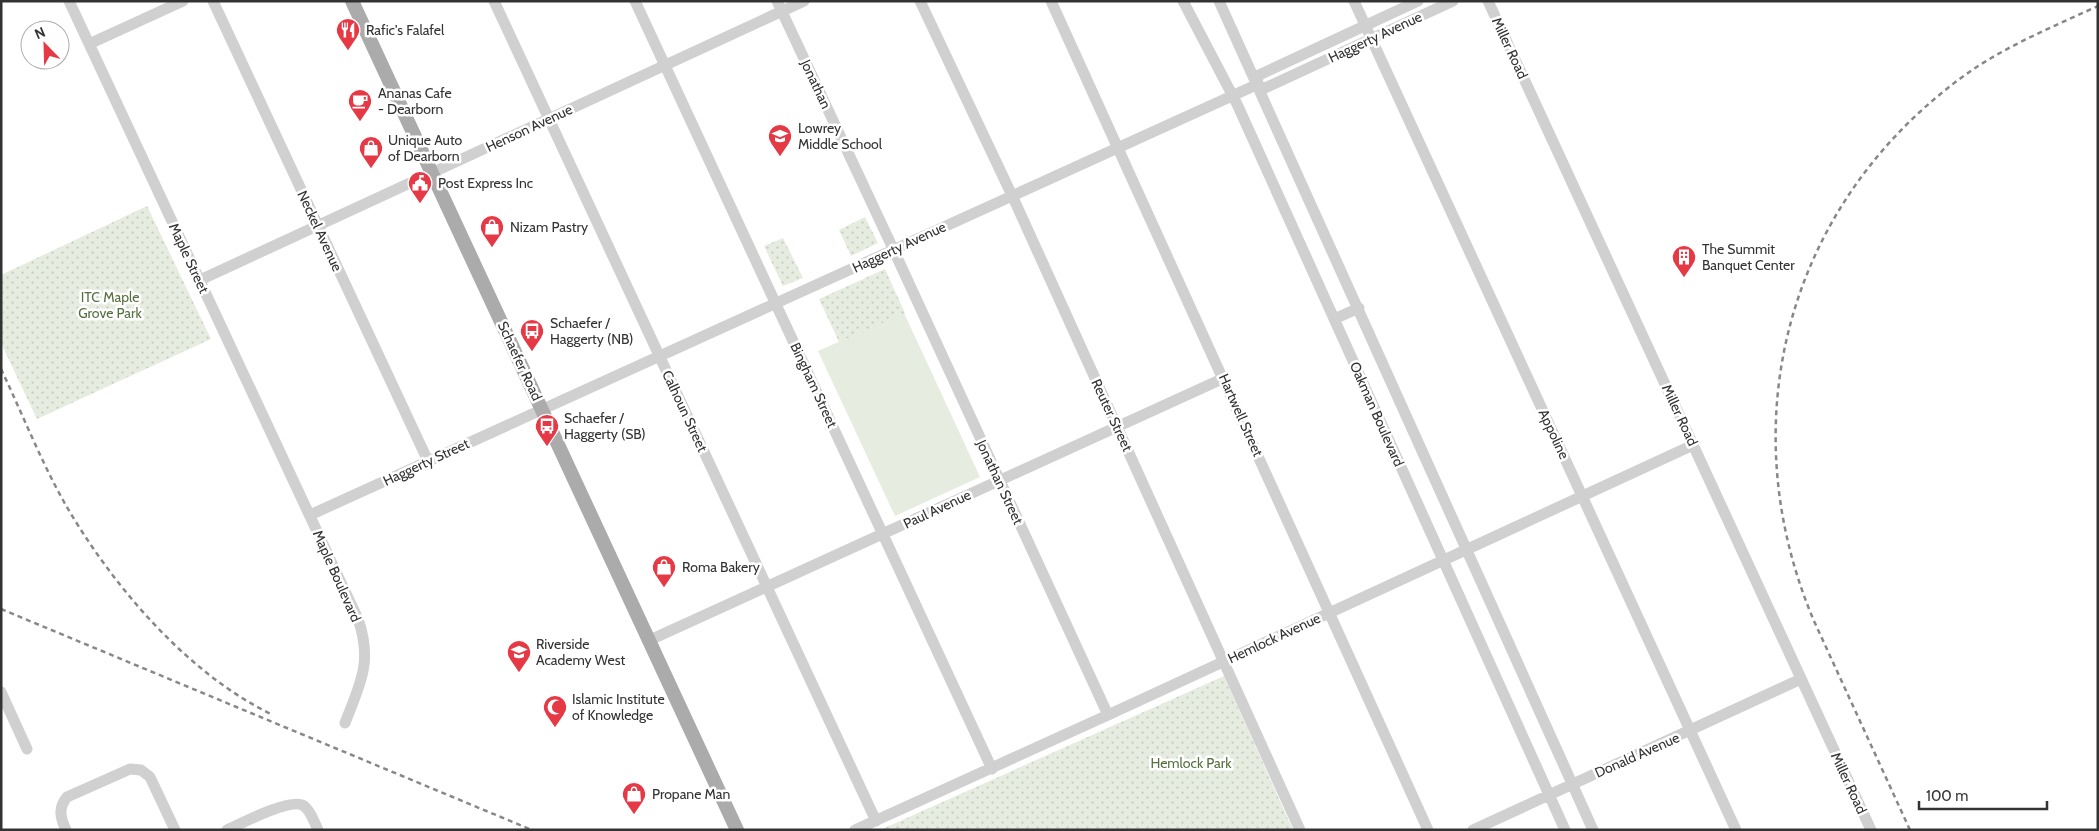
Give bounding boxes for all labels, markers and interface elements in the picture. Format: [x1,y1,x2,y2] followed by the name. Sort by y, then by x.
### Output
[1325,7,1425,67] street label: Haggerty Avenue
[1488,14,1532,82] street label: Miller Road
[335,17,361,51] restaurant icon: Rafic's Falafel
[20,20,70,70] north arrow
[366,21,445,39] place label: Rafic's Falafel
[32,23,48,43] text: N
[796,56,835,112] street label: Jonathan
[378,84,452,118] place label: Ananas Cafe - Dearborn
[347,88,373,122] cafe icon: Ananas Cafe - Dearborn
[483,100,575,156] street label: Henson Avenue
[798,119,883,153] place label: Lowrey Middle School
[767,123,793,157] school or university icon: Lowrey Middle School
[388,131,463,165] place label: Unique Auto of Dearborn
[358,135,384,169] shop icon: Unique Auto of Dearborn
[407,170,433,204] public building icon: Post Express Inc
[438,174,533,192] place label: Post Express Inc
[293,188,347,274] street label: Neckel Avenue
[479,214,505,248] shop icon: Nizam Pastry
[849,217,949,277] street label: Haggerty Avenue
[510,218,588,236] place label: Nizam Pastry
[165,220,213,296] street label: Maple Street
[1702,240,1795,274] place label: The Summit Banquet Center
[1671,244,1697,278] building icon: The Summit Banquet Center
[78,288,142,322] park label: ITC Maple Grove Park
[550,314,633,348] place label: Schaefer / Haggerty (NB)
[494,318,546,404] street label: Schaefer Road
[519,318,545,352] bus stop icon: Schaefer / Haggerty (NB)
[786,340,842,431] street label: Bingham Street
[1346,359,1408,469] street label: Oakman Boulevard
[658,367,712,455] street label: Calhoun Street
[1215,371,1267,459] street label: Hartwell Street
[1087,376,1137,454] street label: Reuter Street
[1658,381,1702,449] street label: Miller Road
[1535,406,1573,462] street label: Appoline
[564,409,646,443] place label: Schaefer / Haggerty (SB)
[534,413,560,447] bus stop icon: Schaefer / Haggerty (SB)
[380,434,472,490] street label: Haggerty Street
[972,436,1028,528] street label: Jonathan Street
[900,485,974,533] street label: Paul Avenue
[309,527,365,625] street label: Maple Boulevard
[651,554,677,588] shop icon: Roma Bakery
[682,558,760,576] place label: Roma Bakery
[1225,609,1323,667] street label: Hemlock Avenue
[536,635,625,669] place label: Riverside Academy West
[506,639,532,673] school or university icon: Riverside Academy West
[572,690,665,724] place label: Islamic Institute of Knowledge
[542,694,568,728] mosque icon: Islamic Institute of Knowledge
[1592,728,1682,782] street label: Donald Avenue
[1827,749,1871,817] street label: Miller Road
[1150,754,1232,772] park label: Hemlock Park
[1919,778,2046,810] scale bar
[621,781,647,815] shop icon: Propane Man
[652,785,731,803] place label: Propane Man
[1926,787,1968,805] text: 100 m

